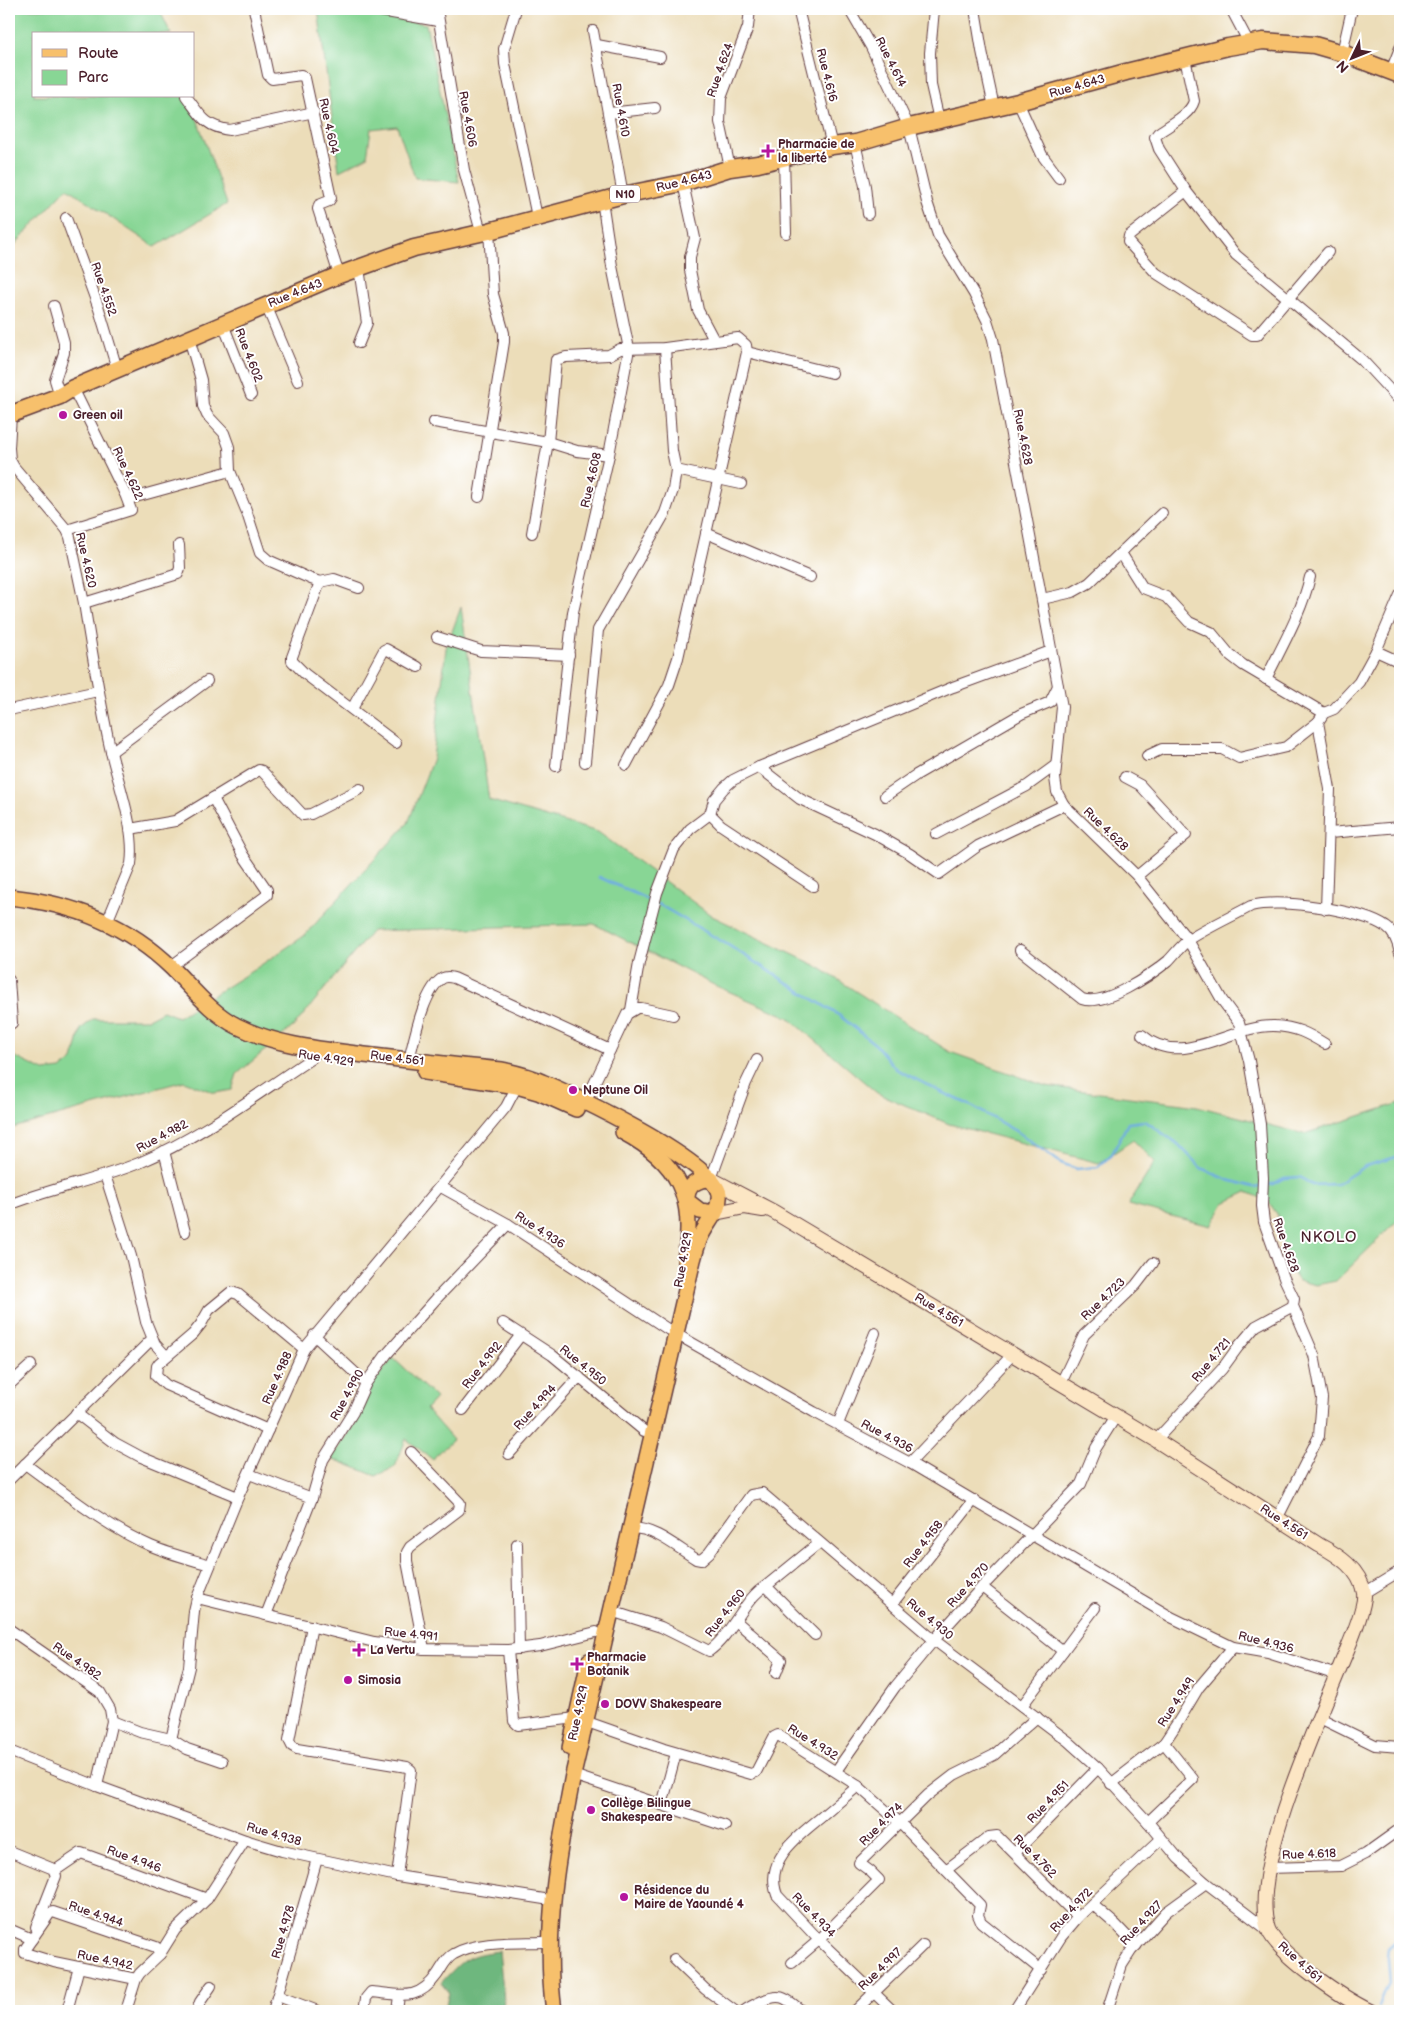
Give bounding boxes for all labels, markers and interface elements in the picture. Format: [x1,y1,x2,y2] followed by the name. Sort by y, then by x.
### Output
[32,32,195,98] legend
[1326,32,1376,82] north arrow
[871,35,910,91] street label: Rue 4.614
[704,40,737,99] street label: Rue 4.624
[78,44,119,63] text: Route
[813,47,840,103] street label: Rue 4.616
[1333,57,1353,76] text: N
[78,68,108,87] text: Parc
[1048,71,1107,102] street label: Rue 4.643
[608,82,633,138] street label: Rue 4.610
[455,90,480,148] street label: Rue 4.606
[315,97,342,156] street label: Rue 4.604
[778,137,855,166] place label: Pharmacie de la liberté
[762,145,774,157] marker: Pharmacie de la liberté
[655,167,714,196] street label: Rue 4.643
[610,185,640,202] road number: N10
[87,260,120,318] street label: Rue 4.552
[266,276,325,311] street label: Rue 4.643
[231,326,266,384] street label: Rue 4.602
[73,408,123,423] place label: Green oil
[1010,408,1035,466] street label: Rue 4.628
[57,409,69,421] marker: Green oil
[109,444,146,502] street label: Rue 4.622
[578,451,605,509] street label: Rue 4.608
[72,531,99,589] street label: Rue 4.620
[1080,804,1131,854] street label: Rue 4.628
[297,1047,355,1070] street label: Rue 4.929
[369,1048,425,1069] street label: Rue 4.561
[583,1083,648,1098] place label: Neptune Oil
[567,1084,579,1096] marker: Neptune Oil
[134,1117,191,1156] street label: Rue 4.982
[512,1209,568,1252] street label: Rue 4.936
[1269,1216,1302,1274] street label: Rue 4.628
[1301,1228,1357,1247] district label: NKOLO
[671,1231,696,1289] street label: Rue 4.929
[1078,1275,1128,1324] street label: Rue 4.723
[912,1290,966,1331] street label: Rue 4.561
[1189,1335,1234,1385] street label: Rue 4.721
[459,1339,506,1392] street label: Rue 4.992
[556,1342,609,1389] street label: Rue 4.950
[259,1349,296,1407] street label: Rue 4.988
[327,1367,368,1423] street label: Rue 4.990
[511,1381,560,1433] street label: Rue 4.994
[858,1416,915,1456] street label: Rue 4.936
[1257,1501,1310,1543] street label: Rue 4.561
[900,1518,947,1571] street label: Rue 4.958
[944,1560,992,1611] street label: Rue 4.970
[702,1586,749,1640] street label: Rue 4.960
[903,1595,956,1643] street label: Rue 4.930
[383,1624,438,1645] street label: Rue 4.991
[1236,1628,1295,1657] street label: Rue 4.936
[49,1639,104,1684] street label: Rue 4.982
[352,1643,366,1657] marker: La Vertu
[370,1643,416,1658] place label: La Vertu
[587,1650,646,1679] place label: Pharmacie Botanik
[571,1658,583,1670] marker: Pharmacie Botanik
[358,1673,401,1688] place label: Simosia
[342,1674,354,1686] marker: Simosia
[1155,1674,1198,1730] street label: Rue 4.949
[565,1684,592,1742] street label: Rue 4.929
[615,1697,722,1712] place label: DOVV Shakespeare
[599,1698,611,1710] marker: DOVV Shakespeare
[785,1721,841,1764] street label: Rue 4.932
[1024,1778,1072,1827] street label: Rue 4.951
[601,1796,691,1825] place label: Collège Bilingue Shakespeare
[856,1799,907,1849] street label: Rue 4.974
[585,1804,597,1816] marker: Collège Bilingue Shakespeare
[245,1819,303,1849] street label: Rue 4.938
[1010,1831,1060,1881] street label: Rue 4.762
[105,1843,163,1876] street label: Rue 4.946
[1282,1846,1336,1863] street label: Rue 4.618
[634,1883,744,1912] place label: Résidence du Maire de Yaoundé 4
[1047,1885,1096,1936] street label: Rue 4.972
[788,1890,839,1941] street label: Rue 4.934
[618,1891,630,1903] marker: Résidence du Maire de Yaoundé 4
[67,1898,126,1931] street label: Rue 4.944
[1117,1898,1166,1949] street label: Rue 4.927
[269,1904,298,1961] street label: Rue 4.978
[1275,1939,1325,1986] street label: Rue 4.561
[855,1945,905,1994] street label: Rue 4.997
[76,1947,134,1974] street label: Rue 4.942

